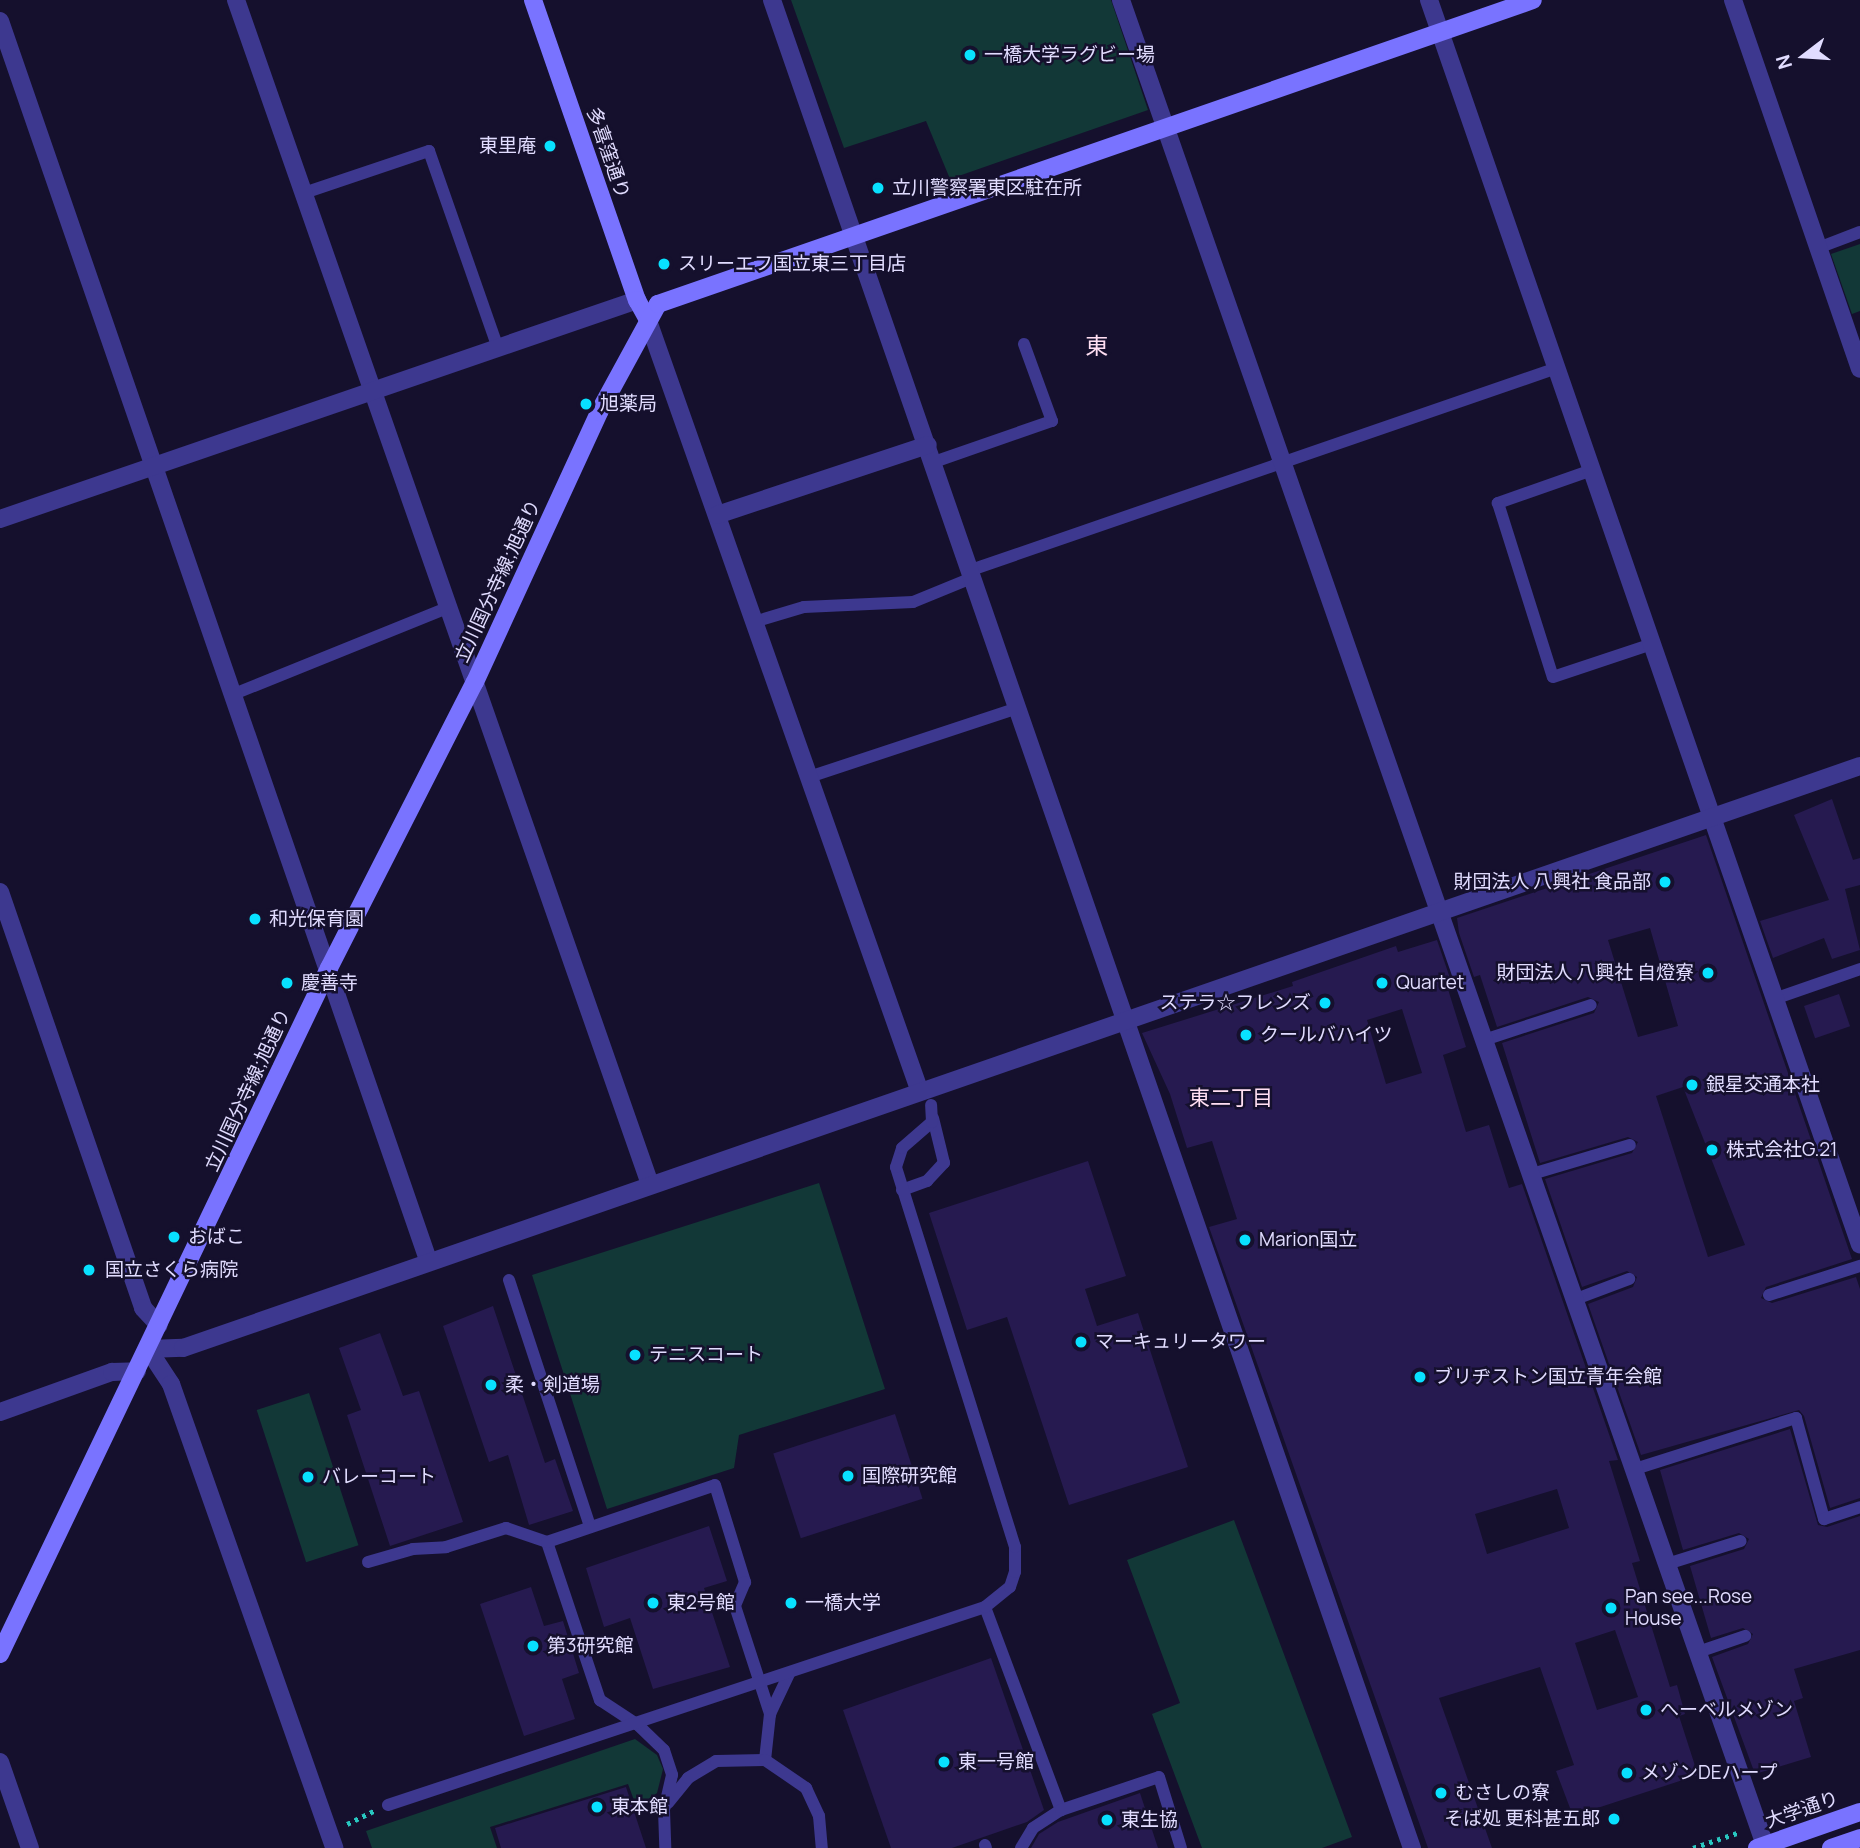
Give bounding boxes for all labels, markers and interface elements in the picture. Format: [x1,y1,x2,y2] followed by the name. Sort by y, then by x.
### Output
[1769,21,1839,91] north arrow
[984,44,1155,66] place label: 一橋大学ラグビー場
[962,47,978,63] marker: 一橋大学ラグビー場
[1769,52,1798,72] text: N
[582,104,634,202] street label: 多喜窪通り
[479,135,536,157] place label: 東里庵
[542,138,558,154] marker: 東里庵
[892,177,1082,199] place label: 立川警察署東区駐在所
[870,180,886,196] marker: 立川警察署東区駐在所
[678,253,906,275] place label: スリーエフ国立東三丁目店
[656,256,672,272] marker: スリーエフ国立東三丁目店
[1086,331,1108,359] district label: 東
[600,393,657,415] place label: 旭薬局
[578,396,594,412] marker: 旭薬局
[450,496,546,666] street label: 立川国分寺線;旭通り
[1453,871,1651,893] place label: 財団法人 八興社 食品部
[1657,874,1673,890] marker: 財団法人 八興社 食品部
[269,908,364,930] place label: 和光保育園
[247,911,263,927] marker: 和光保育園
[1496,962,1694,984] place label: 財団法人 八興社 自燈寮
[1700,965,1716,981] marker: 財団法人 八興社 自燈寮
[301,972,358,994] place label: 慶善寺
[1396,972,1464,994] place label: Quartet
[279,975,295,991] marker: 慶善寺
[1374,975,1390,991] marker: Quartet
[1159,992,1311,1014] place label: ステラ☆フレンズ
[1317,995,1333,1011] marker: ステラ☆フレンズ
[200,1005,296,1175] street label: 立川国分寺線;旭通り
[1260,1024,1393,1046] place label: クールバハイツ
[1238,1027,1254,1043] marker: クールバハイツ
[1706,1074,1820,1096] place label: 銀星交通本社
[1684,1077,1700,1093] marker: 銀星交通本社
[1189,1084,1273,1110] district label: 東二丁目
[1726,1139,1838,1161] place label: 株式会社G.21
[1704,1142,1720,1158] marker: 株式会社G.21
[188,1226,245,1248] place label: おばこ
[166,1229,182,1245] marker: おばこ
[1259,1229,1357,1251] place label: Marion国立
[1237,1232,1253,1248] marker: Marion国立
[105,1259,238,1281] place label: 国立さくら病院
[79,1260,99,1280] marker: 国立さくら病院
[1095,1331,1266,1353] place label: マーキュリータワー
[1073,1334,1089,1350] marker: マーキュリータワー
[649,1344,763,1366] place label: テニスコート
[627,1347,643,1363] marker: テニスコート
[1434,1366,1662,1388] place label: ブリヂストン国立青年会館
[1412,1369,1428,1385] marker: ブリヂストン国立青年会館
[505,1374,600,1396] place label: 柔・剣道場
[483,1377,499,1393] marker: 柔・剣道場
[862,1465,957,1487] place label: 国際研究館
[322,1466,436,1488] place label: バレーコート
[840,1468,856,1484] marker: 国際研究館
[300,1469,316,1485] marker: バレーコート
[1625,1586,1752,1630] place label: Pan see...Rose House
[667,1592,735,1614] place label: 東2号館
[805,1592,881,1614] place label: 一橋大学
[645,1595,661,1611] marker: 東2号館
[783,1595,799,1611] marker: 一橋大学
[1603,1600,1619,1616] marker: Pan see...Rose House
[547,1635,634,1657] place label: 第3研究館
[525,1638,541,1654] marker: 第3研究館
[1660,1699,1793,1721] place label: へーベルメゾン
[1638,1702,1654,1718] marker: へーベルメゾン
[958,1751,1034,1773] place label: 東一号館
[936,1754,952,1770] marker: 東一号館
[1641,1762,1779,1784] place label: メゾンDEハープ
[1619,1765,1635,1781] marker: メゾンDEハープ
[1455,1782,1550,1804] place label: むさしの寮
[1433,1785,1449,1801] marker: むさしの寮
[1762,1787,1842,1833] street label: 大学通り
[611,1796,668,1818] place label: 東本館
[589,1799,605,1815] marker: 東本館
[1444,1808,1600,1830] place label: そば処 更科甚五郎
[1121,1809,1178,1831] place label: 東生協
[1606,1811,1622,1827] marker: そば処 更科甚五郎
[1099,1812,1115,1828] marker: 東生協

